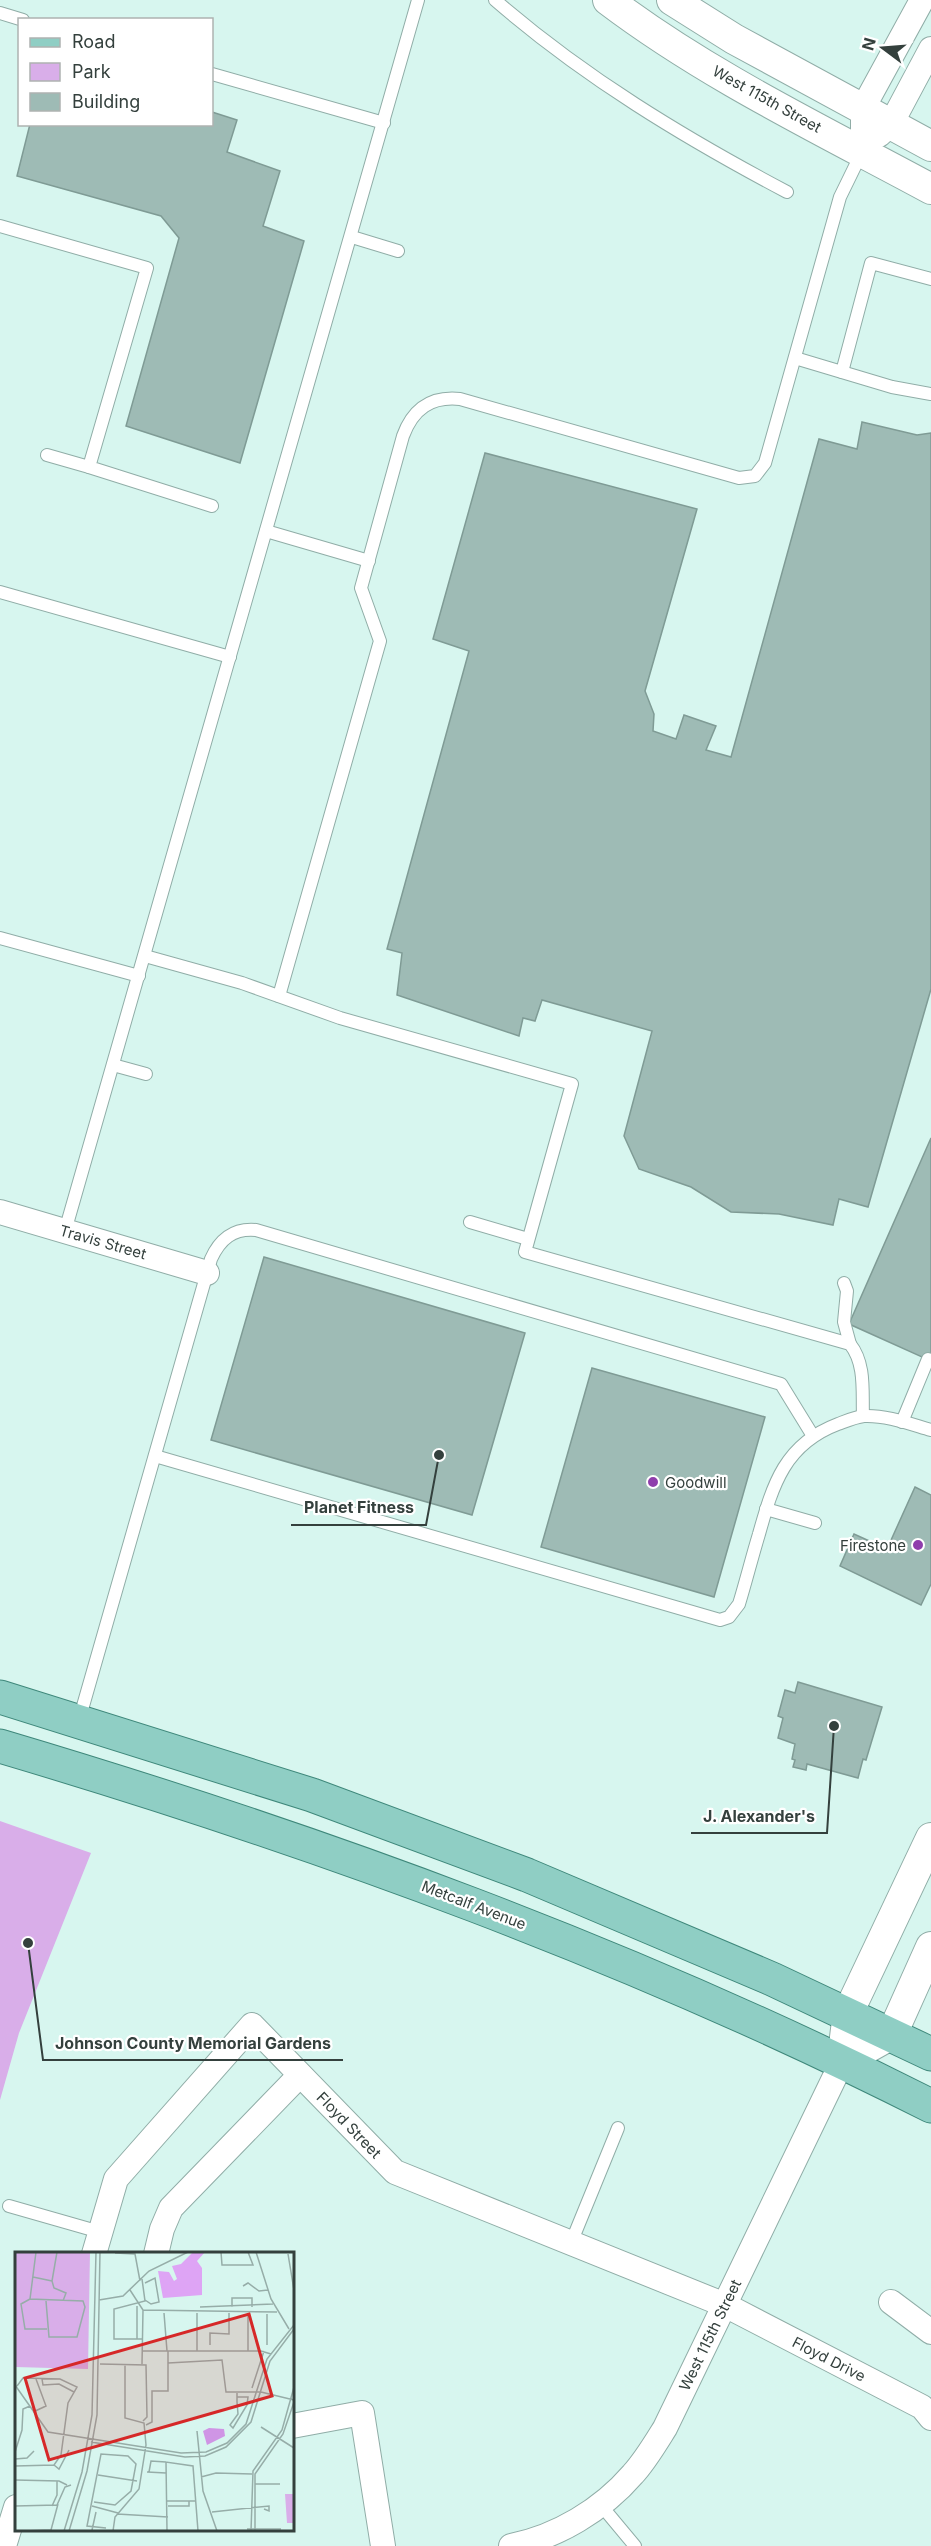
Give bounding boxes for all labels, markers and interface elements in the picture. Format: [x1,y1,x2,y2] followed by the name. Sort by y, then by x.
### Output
[18,18,213,126] legend
[853,18,913,78] north arrow
[72,31,115,52] text: Road
[857,35,880,52] text: N
[72,61,111,82] text: Park
[709,61,825,137] street label: West 115th Street
[72,91,140,112] text: Building
[58,1221,149,1263] street label: Travis Street
[665,1473,727,1492] place label: Goodwill
[646,1475,660,1489] marker: Goodwill
[291,1491,426,1525] callout: Planet Fitness
[304,1497,414,1517] text: Planet Fitness
[840,1536,906,1555] place label: Firestone
[911,1538,925,1552] marker: Firestone
[691,1799,827,1833] callout: J. Alexander's
[703,1806,815,1826] text: J. Alexander's
[419,1876,529,1934] street label: Metcalf Avenue
[43,2026,343,2060] callout: Johnson County Memorial Gardens
[55,2033,331,2053] text: Johnson County Memorial Gardens
[313,2088,385,2162] street label: Floyd Street
[15,2252,294,2531] inset map
[675,2276,745,2394] street label: West 115th Street
[789,2332,869,2386] street label: Floyd Drive

